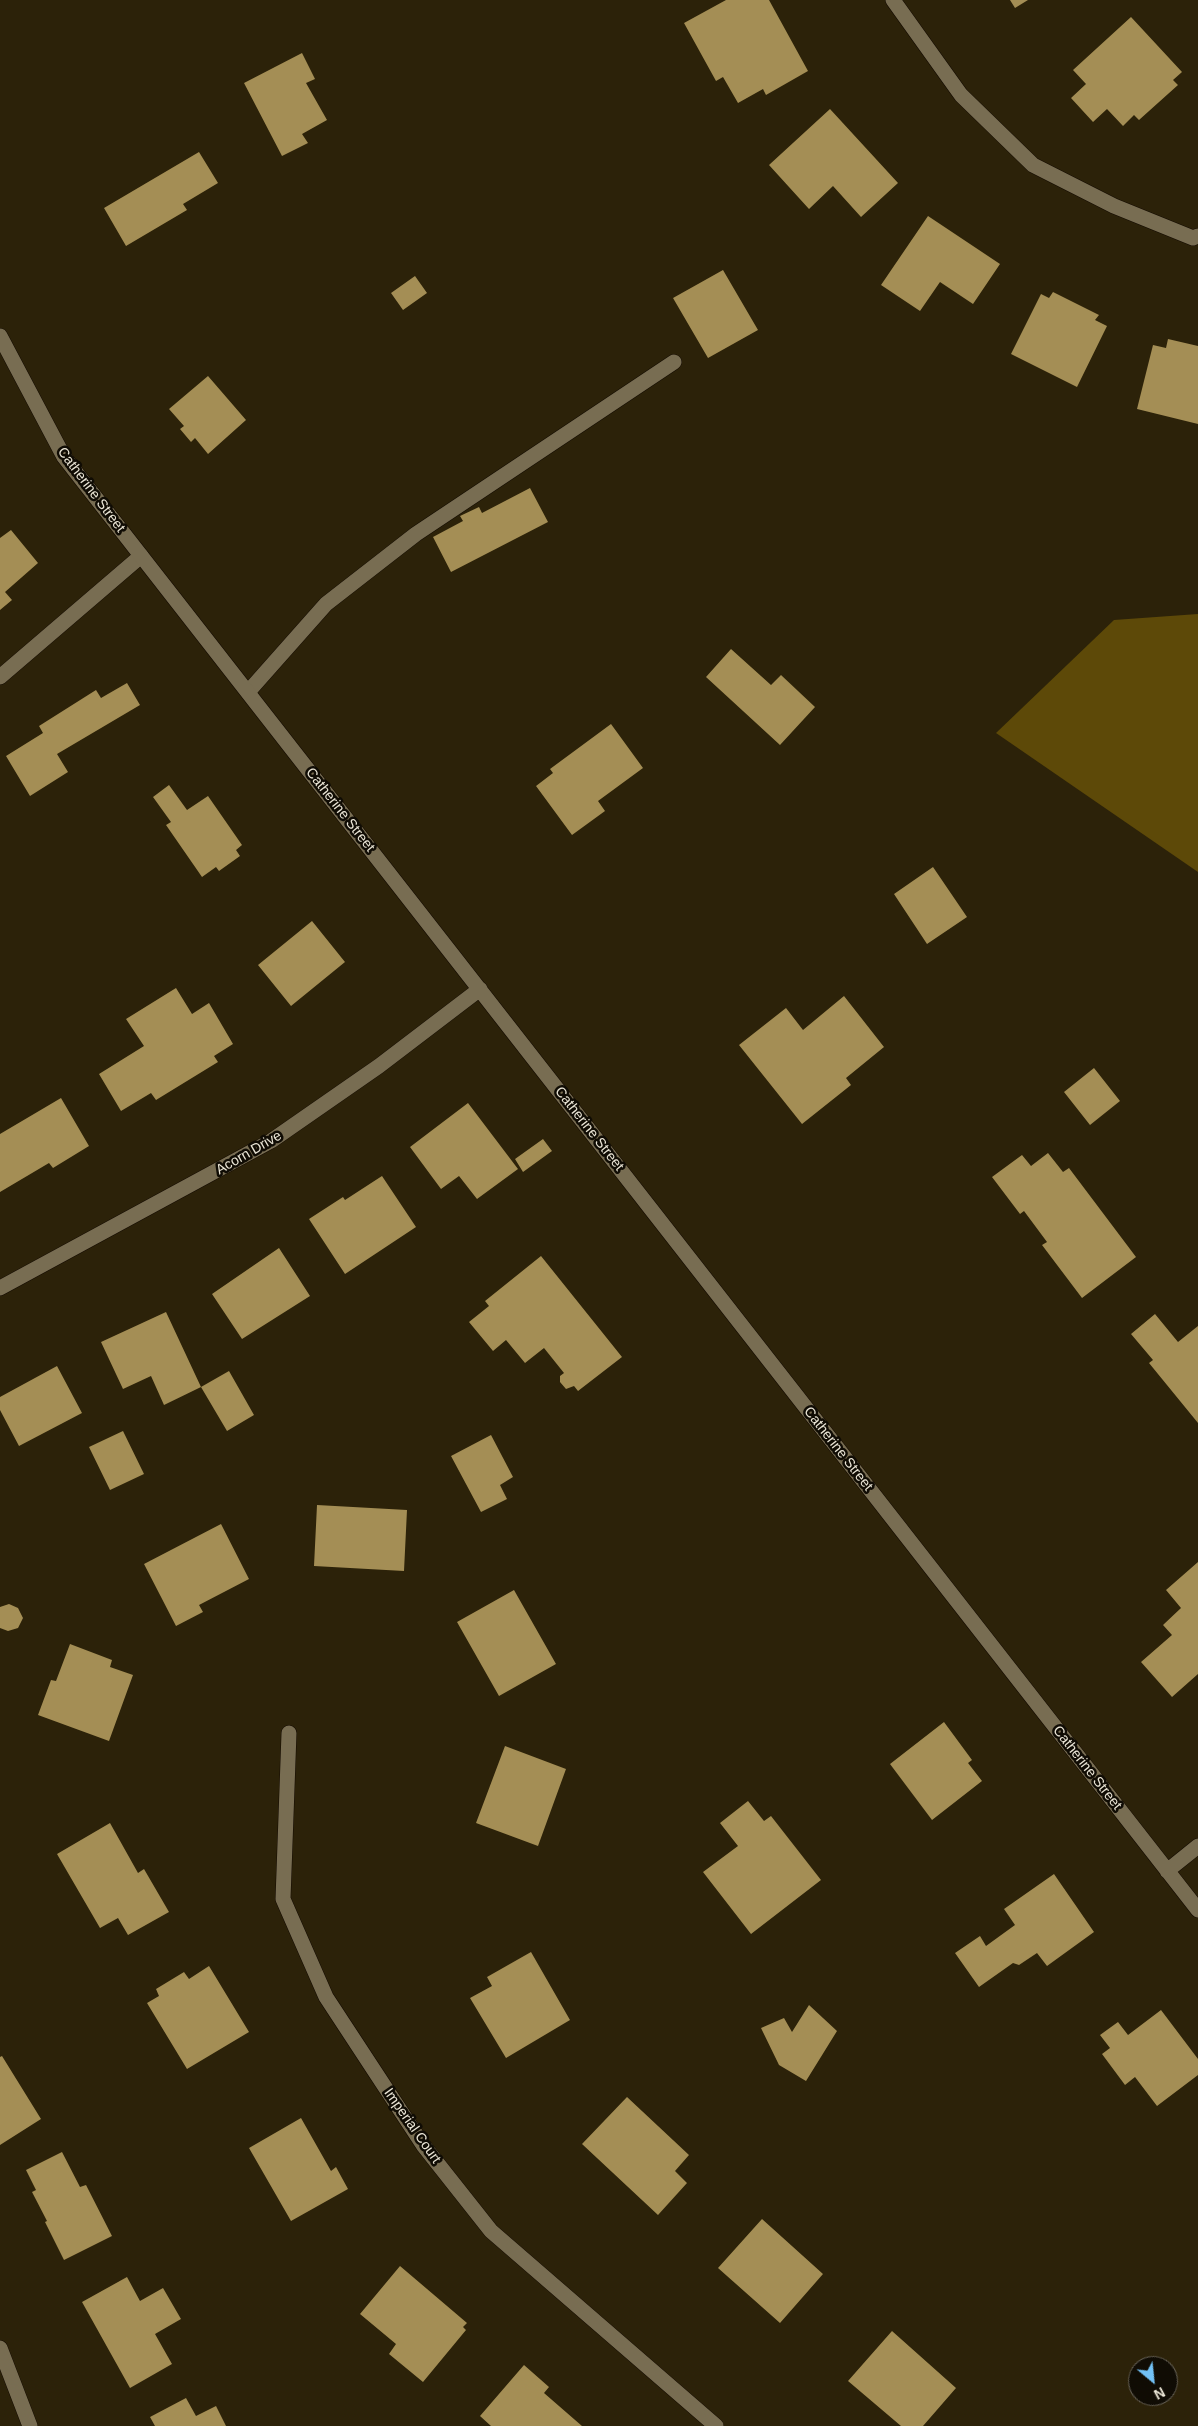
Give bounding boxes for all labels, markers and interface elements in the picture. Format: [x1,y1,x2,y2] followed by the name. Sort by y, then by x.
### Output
[54,444,128,536] street label: Catherine Street
[302,765,378,855] street label: Catherine Street
[551,1084,627,1174] street label: Catherine Street
[213,1127,285,1179] street label: Acorn Drive
[800,1404,876,1494] street label: Catherine Street
[1049,1723,1125,1813] street label: Catherine Street
[380,2085,444,2167] street label: Imperial Court
[1128,2356,1178,2406] north arrow
[1151,2384,1168,2403] text: N

